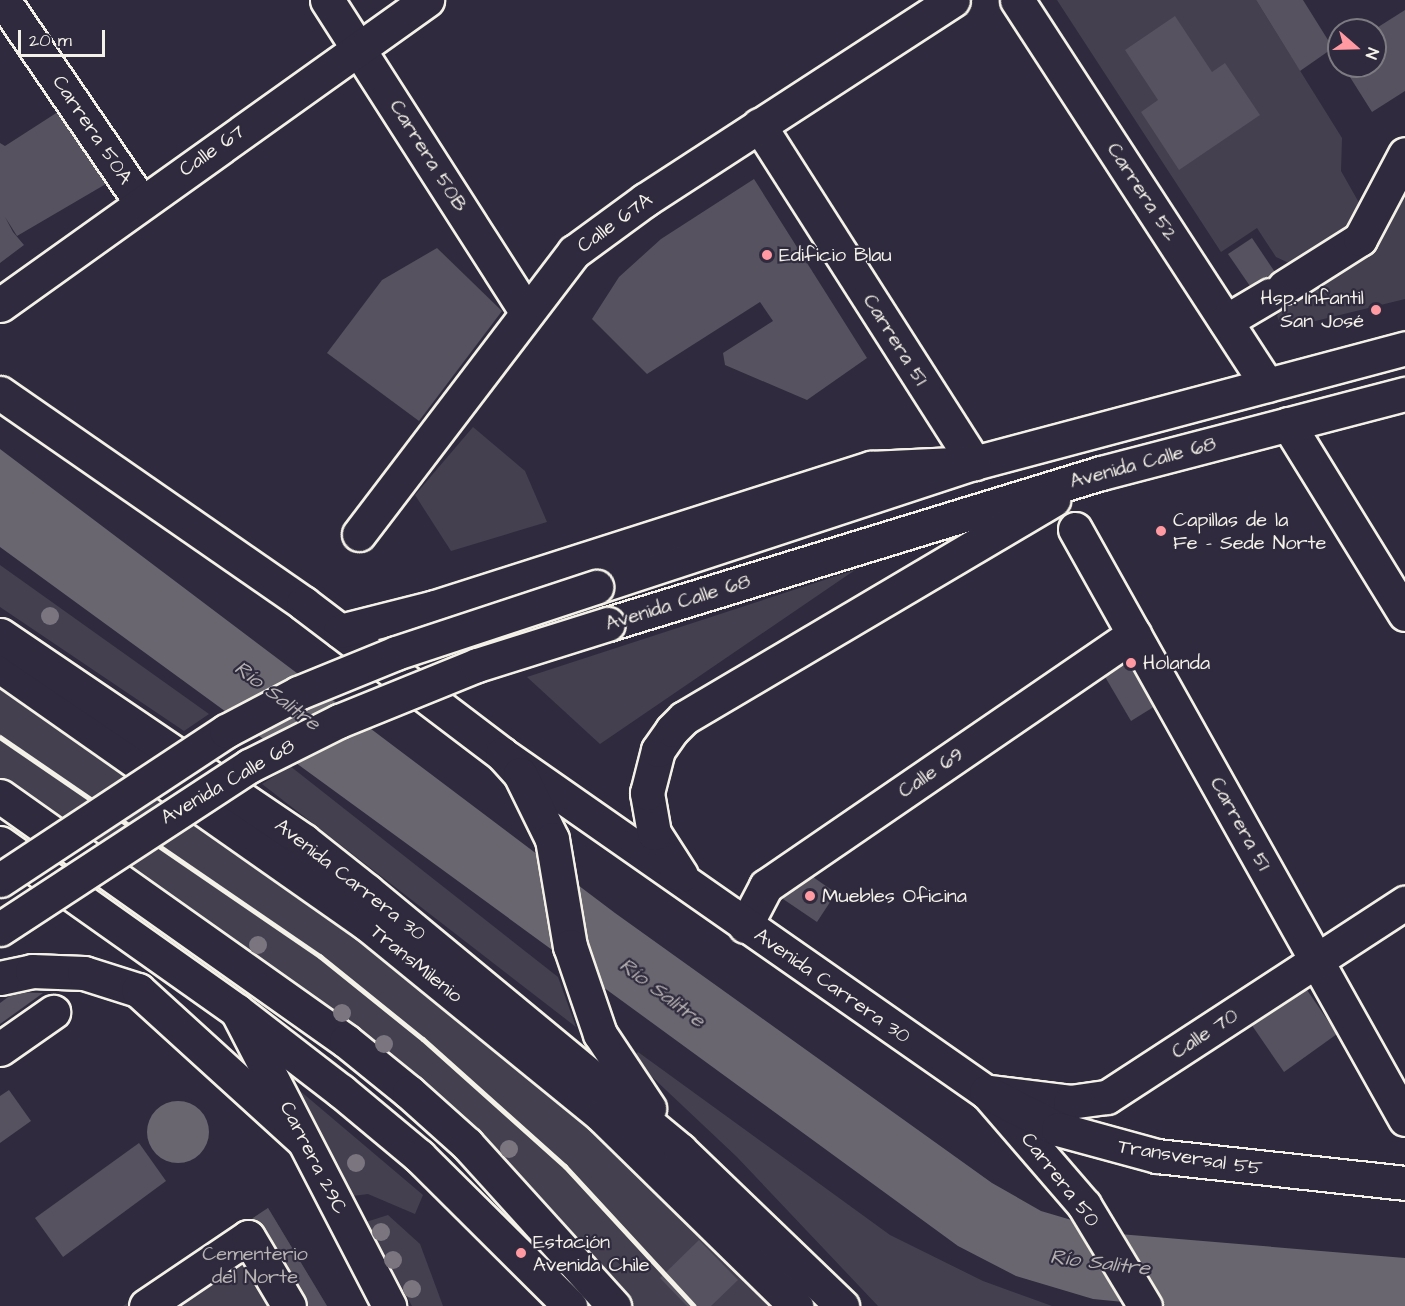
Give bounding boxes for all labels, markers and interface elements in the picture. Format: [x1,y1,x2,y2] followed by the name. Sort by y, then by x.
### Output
[21,18,108,56] scale bar
[1327,18,1387,78] north arrow
[29,28,72,53] text: 20 m
[1360,45,1384,62] text: N
[47,71,137,189] street label: Carrera 50A
[384,96,472,216] street label: Carrera 50B
[175,120,249,182] street label: Calle 67
[1101,138,1183,246] street label: Carrera 52
[573,188,657,258] street label: Calle 67A
[779,243,892,267] place label: Edificio Blau
[760,248,774,262] marker: Edificio Blau
[1261,286,1364,333] place label: Hsp. Infantil San José
[857,290,933,390] street label: Carrera 51
[1369,303,1383,317] marker: Hsp. Infantil San José
[1067,432,1219,494] street label: Avenida Calle 68
[1173,508,1326,555] place label: Capillas de la Fe - Sede Norte
[1154,524,1168,538] marker: Capillas de la Fe - Sede Norte
[603,570,753,636] street label: Avenida Calle 68
[1143,651,1210,675] place label: Holanda
[229,656,325,736] water label: Río Salitre
[1124,656,1138,670] marker: Holanda
[157,734,299,830] street label: Avenida Calle 68
[894,743,968,803] street label: Calle 69
[1204,773,1276,875] street label: Carrera 51
[270,814,430,946] street label: Avenida Carrera 30
[822,884,967,908] place label: Muebles Oficina
[803,889,817,903] marker: Muebles Oficina
[365,920,467,1008] street label: TransMilenio
[749,923,915,1049] street label: Avenida Carrera 30
[614,953,710,1033] water label: Río Salitre
[1167,1004,1243,1064] street label: Calle 70
[274,1098,352,1218] street label: Carrera 29C
[1016,1128,1104,1232] street label: Carrera 50
[1116,1135,1264,1181] street label: Transversal 55
[533,1230,650,1277] place label: Estación Avenida Chile
[202,1242,308,1289] park label: Cementerio del Norte
[1049,1244,1151,1282] water label: Río Salitre
[514,1246,528,1260] marker: Estación Avenida Chile

